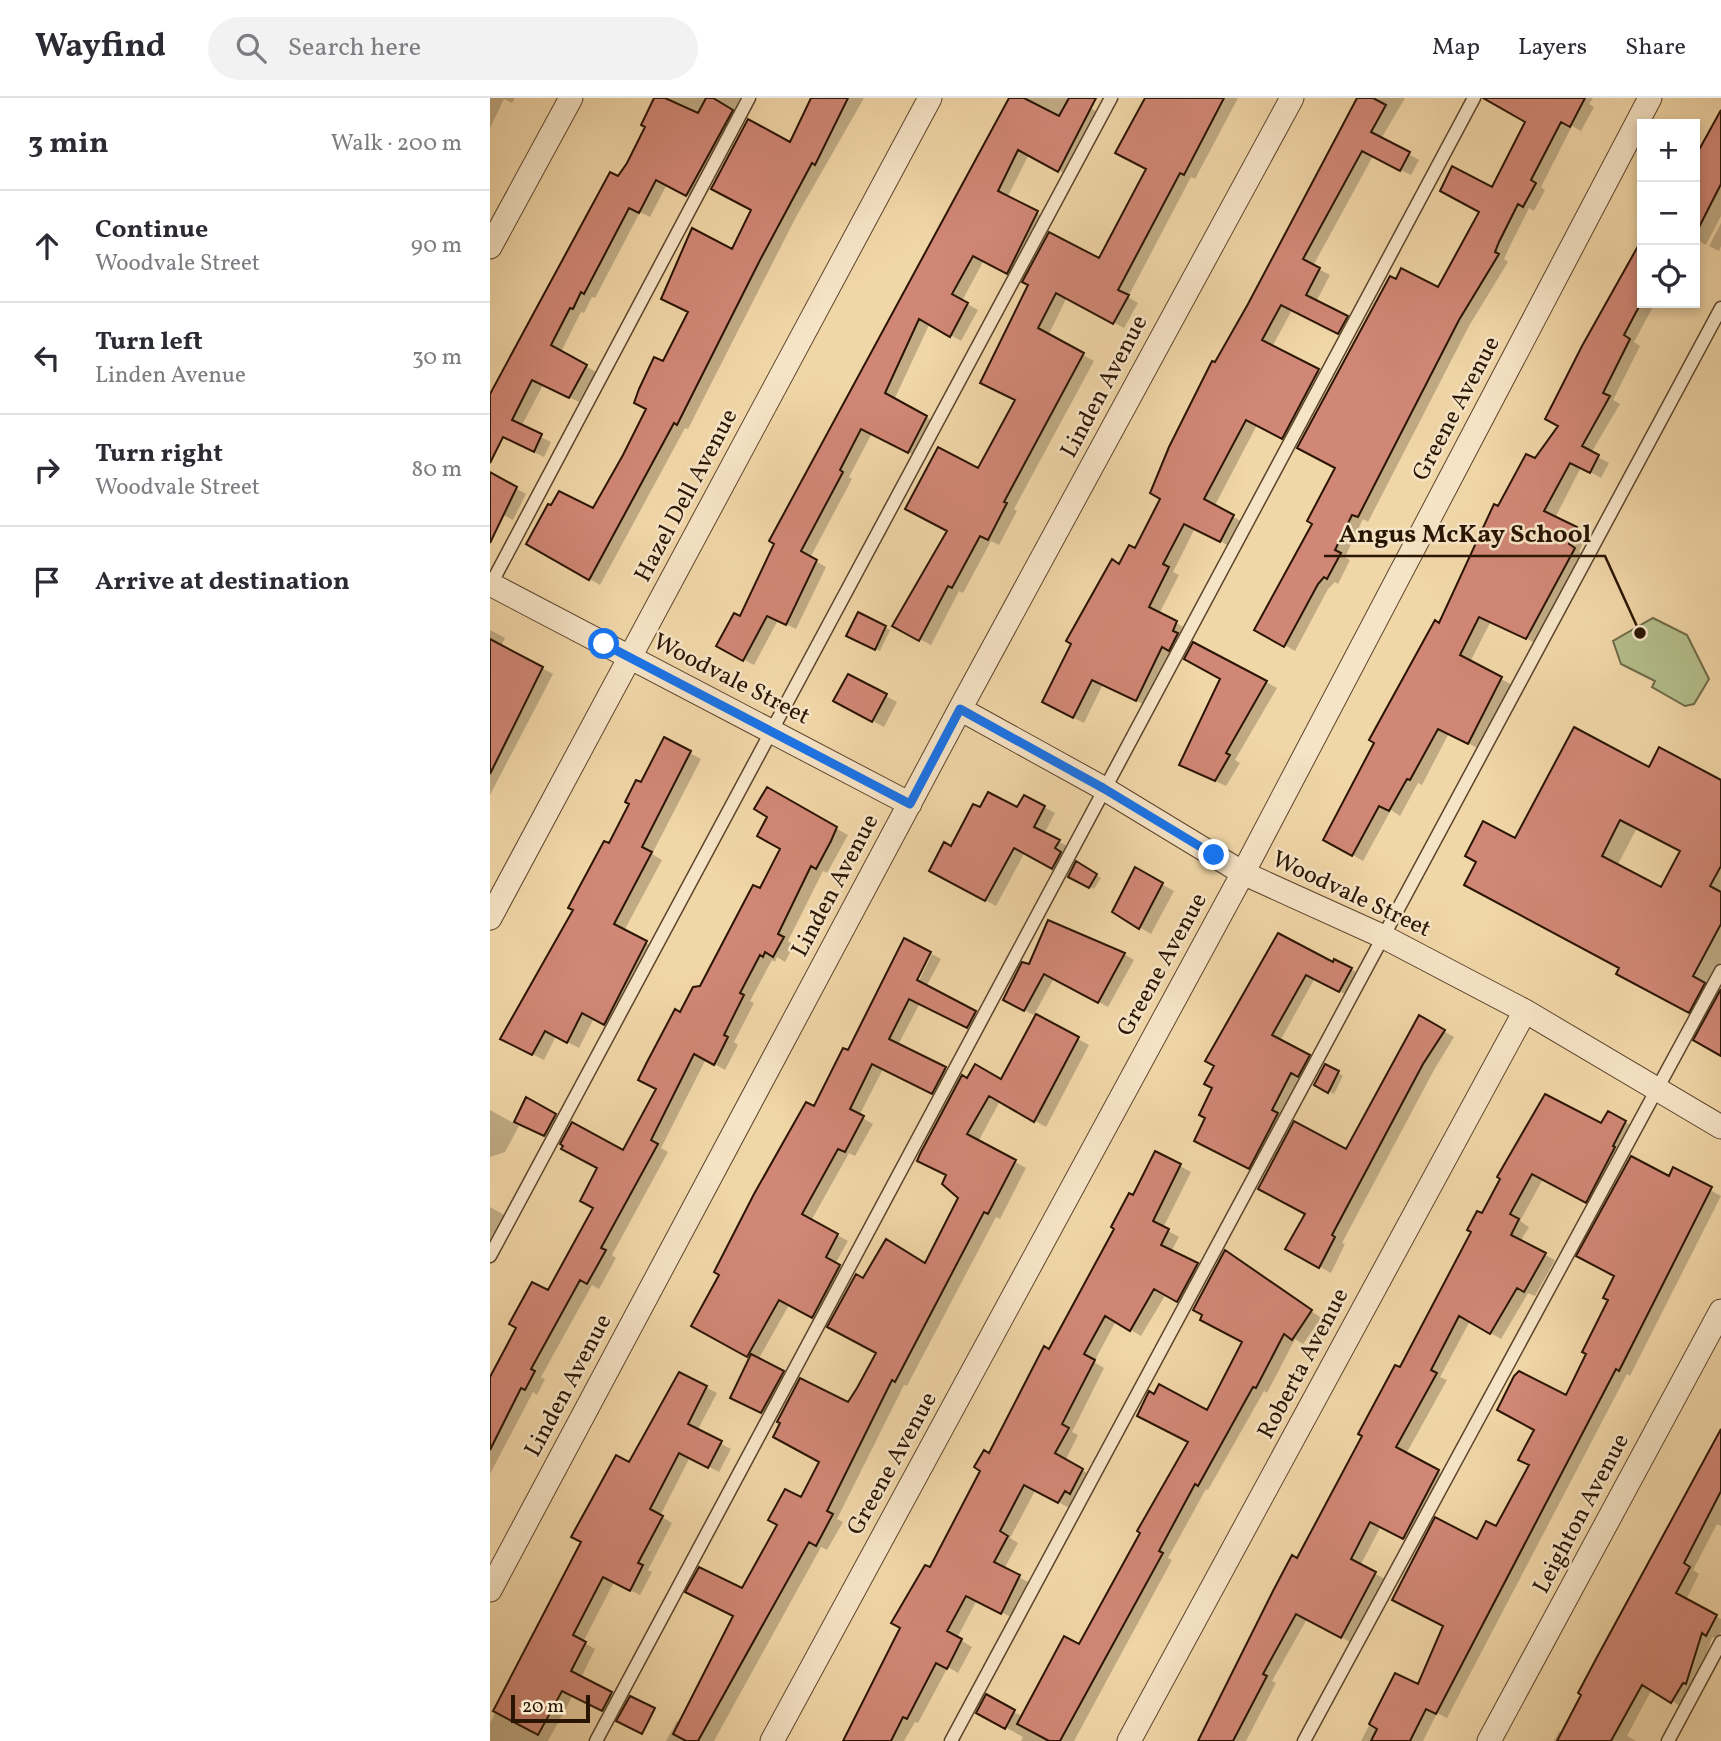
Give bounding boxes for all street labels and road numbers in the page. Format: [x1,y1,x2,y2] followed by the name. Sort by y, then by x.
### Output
[1053,309,1157,465] street label: Linden Avenue
[1405,331,1509,487] street label: Greene Avenue
[627,403,747,589] street label: Hazel Dell Avenue
[647,626,815,734] street label: Woodvale Street
[784,808,888,964] street label: Linden Avenue
[1266,843,1436,947] street label: Woodvale Street
[1109,887,1217,1043] street label: Greene Avenue
[1250,1282,1358,1446] street label: Roberta Avenue
[517,1308,621,1464] street label: Linden Avenue
[839,1386,947,1542] street label: Greene Avenue
[1525,1428,1639,1600] street label: Leighton Avenue

